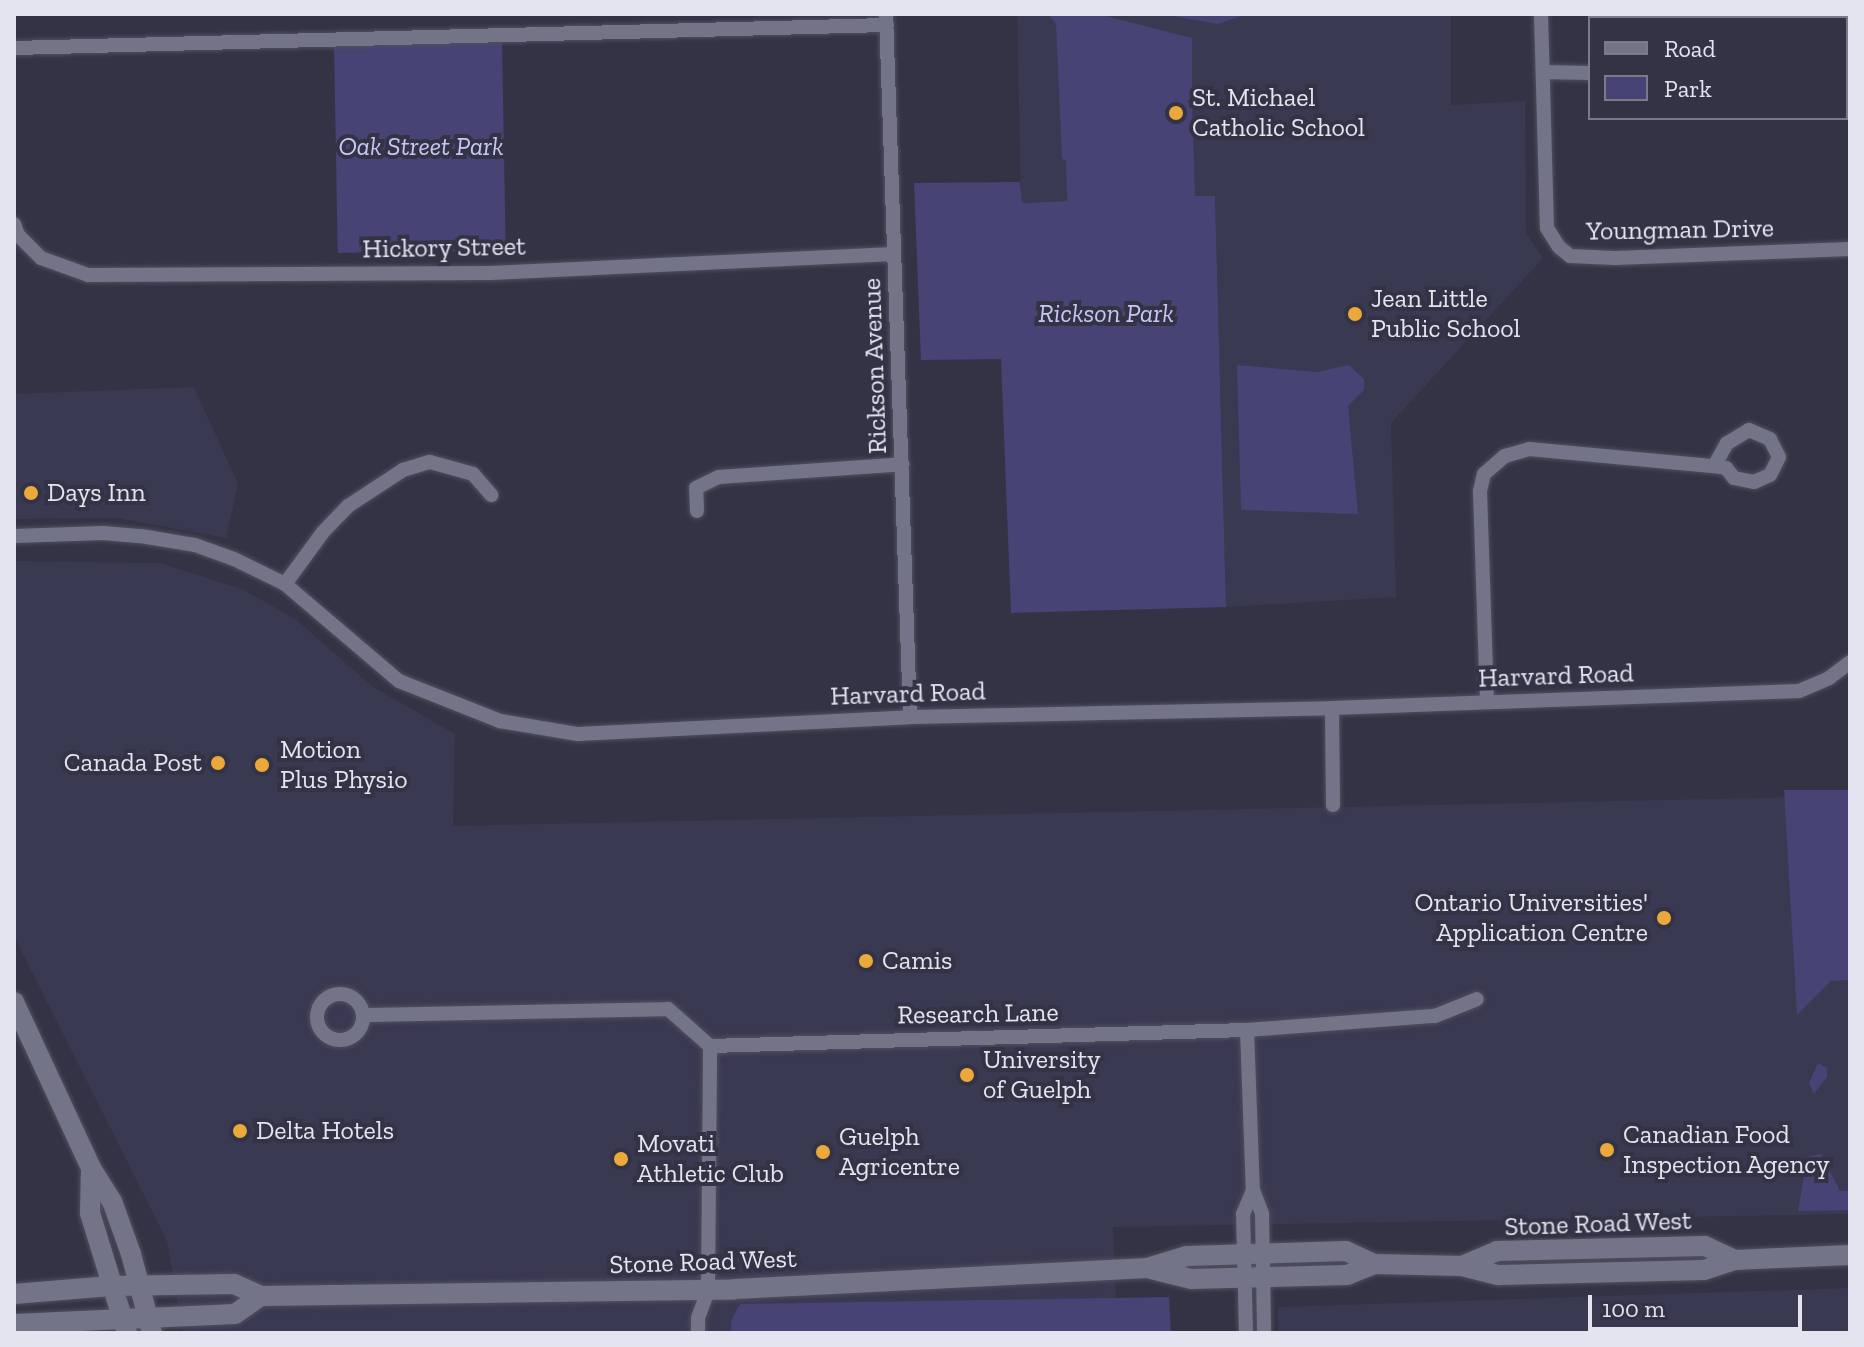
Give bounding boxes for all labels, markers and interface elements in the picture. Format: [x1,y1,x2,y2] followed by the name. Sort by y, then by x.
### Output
[1588,16,1848,120] legend
[1664,34,1716,63] text: Road
[1664,74,1712,103] text: Park
[1192,82,1365,144] place label: St. Michael Catholic School
[1167,104,1185,122] marker: St. Michael Catholic School
[338,131,504,163] park label: Oak Street Park
[1586,213,1774,247] street label: Youngman Drive
[362,231,526,265] street label: Hickory Street
[856,277,894,455] street label: Rickson Avenue
[1371,283,1521,344] place label: Jean Little Public School
[1038,298,1174,330] park label: Rickson Park
[1346,305,1364,323] marker: Jean Little Public School
[47,477,146,509] place label: Days Inn
[22,484,40,502] marker: Days Inn
[1478,658,1634,694] street label: Harvard Road
[830,676,986,712] street label: Harvard Road
[280,734,408,796] place label: Motion Plus Physio
[64,747,202,779] place label: Canada Post
[209,754,227,772] marker: Canada Post
[251,754,273,776] marker: Motion Plus Physio
[1415,887,1648,948] place label: Ontario Universities' Application Centre
[1655,909,1673,927] marker: Ontario Universities' Application Centre
[882,945,952,977] place label: Camis
[857,952,875,970] marker: Camis
[897,997,1059,1031] street label: Research Lane
[983,1044,1100,1106] place label: University of Guelph
[958,1066,976,1084] marker: University of Guelph
[256,1115,394,1147] place label: Delta Hotels
[1623,1119,1830,1180] place label: Canadian Food Inspection Agency
[839,1121,960,1182] place label: Guelph Agricentre
[231,1122,249,1140] marker: Delta Hotels
[637,1128,784,1190] place label: Movati Athletic Club
[1598,1141,1616,1159] marker: Canadian Food Inspection Agency
[814,1143,832,1161] marker: Guelph Agricentre
[612,1150,630,1168] marker: Movati Athletic Club
[1504,1205,1692,1243] street label: Stone Road West
[609,1243,797,1281] street label: Stone Road West
[1592,1279,1806,1329] scale bar
[1602,1294,1665,1323] text: 100 m

